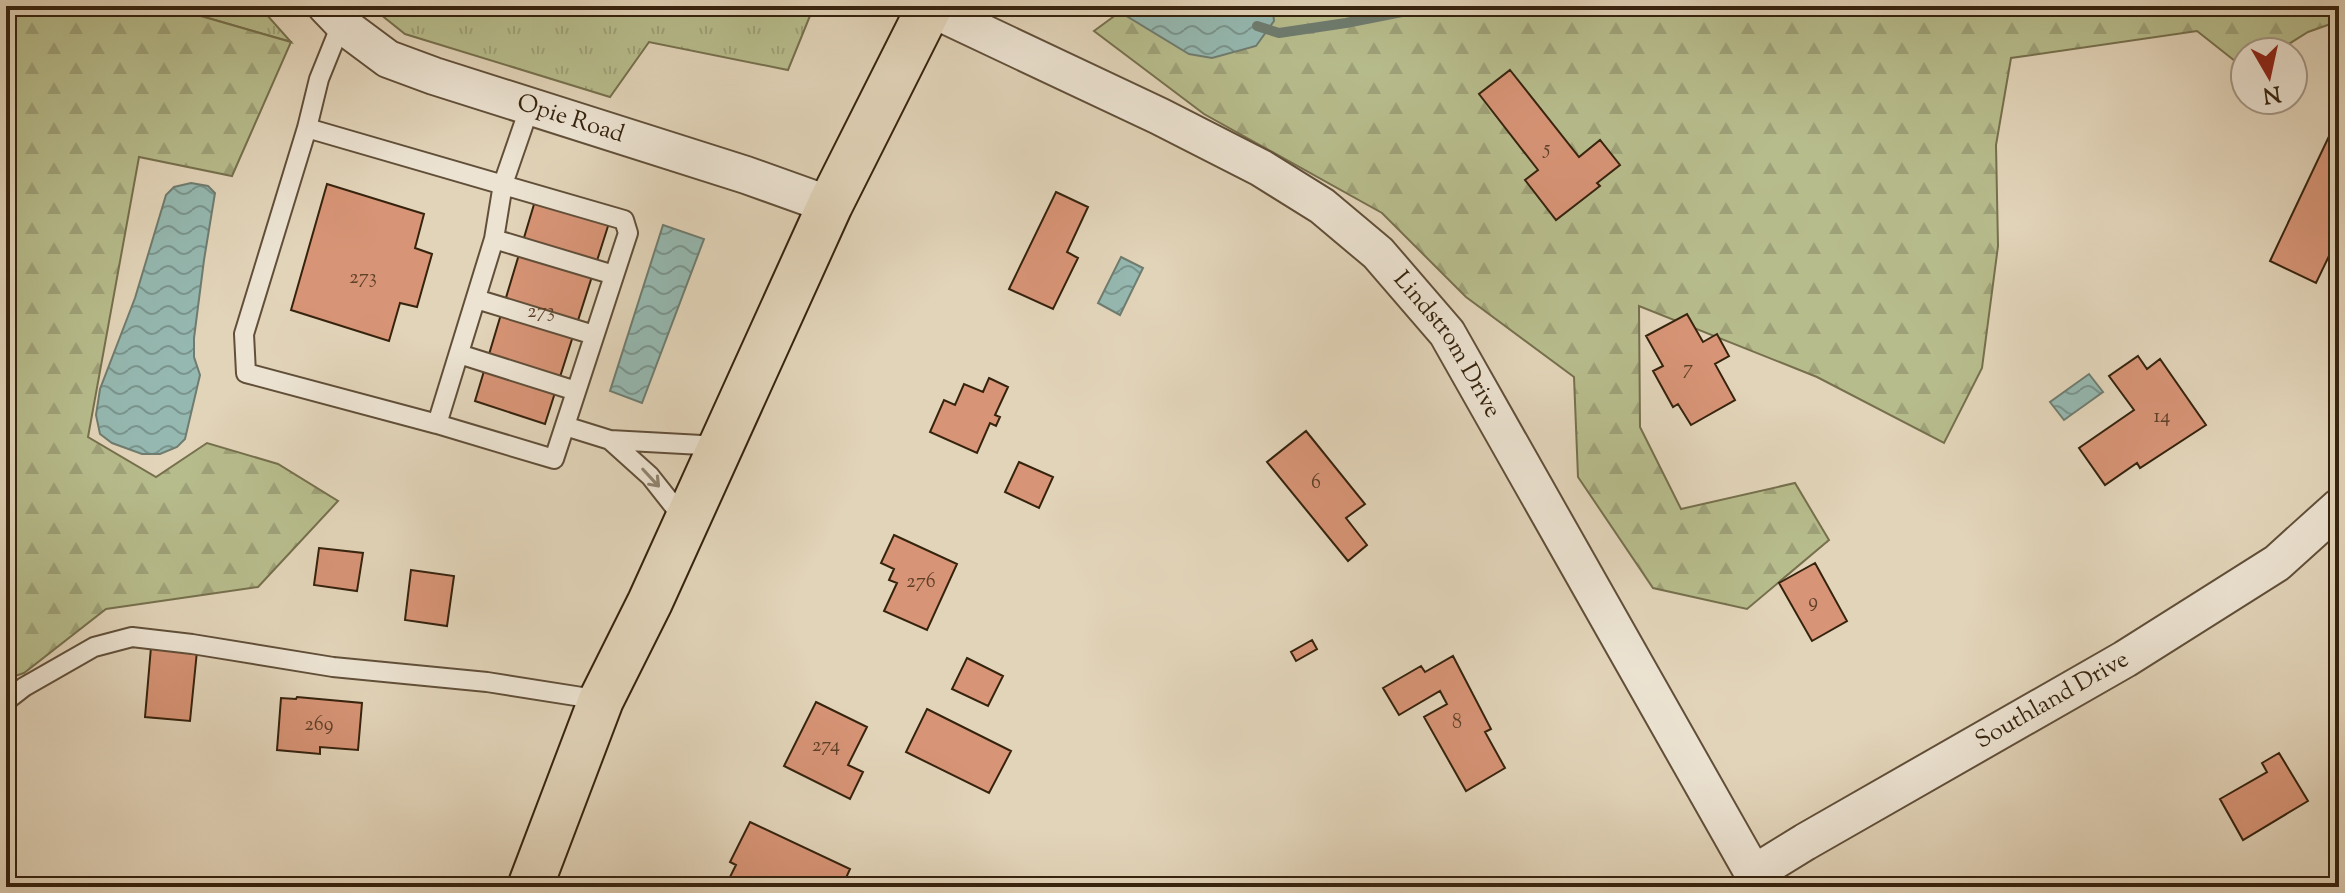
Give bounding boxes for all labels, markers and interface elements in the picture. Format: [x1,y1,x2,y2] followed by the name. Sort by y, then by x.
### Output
[2229,36,2309,116] north arrow
[2260,76,2283,110] text: N
[512,86,629,152] street label: Opie Road
[1543,135,1551,164] house number: 5
[349,264,377,293] house number: 273
[1384,264,1509,424] street label: Lindstrom Drive
[527,298,555,327] house number: 273
[1683,355,1693,384] house number: 7
[2154,403,2170,432] house number: 14
[641,468,659,488] one-way arrow
[1311,469,1321,498] house number: 6
[906,568,936,597] house number: 276
[1808,588,1818,617] house number: 9
[1969,643,2135,758] street label: Southland Drive
[1452,709,1462,738] house number: 8
[304,711,334,740] house number: 269
[812,732,840,761] house number: 274

